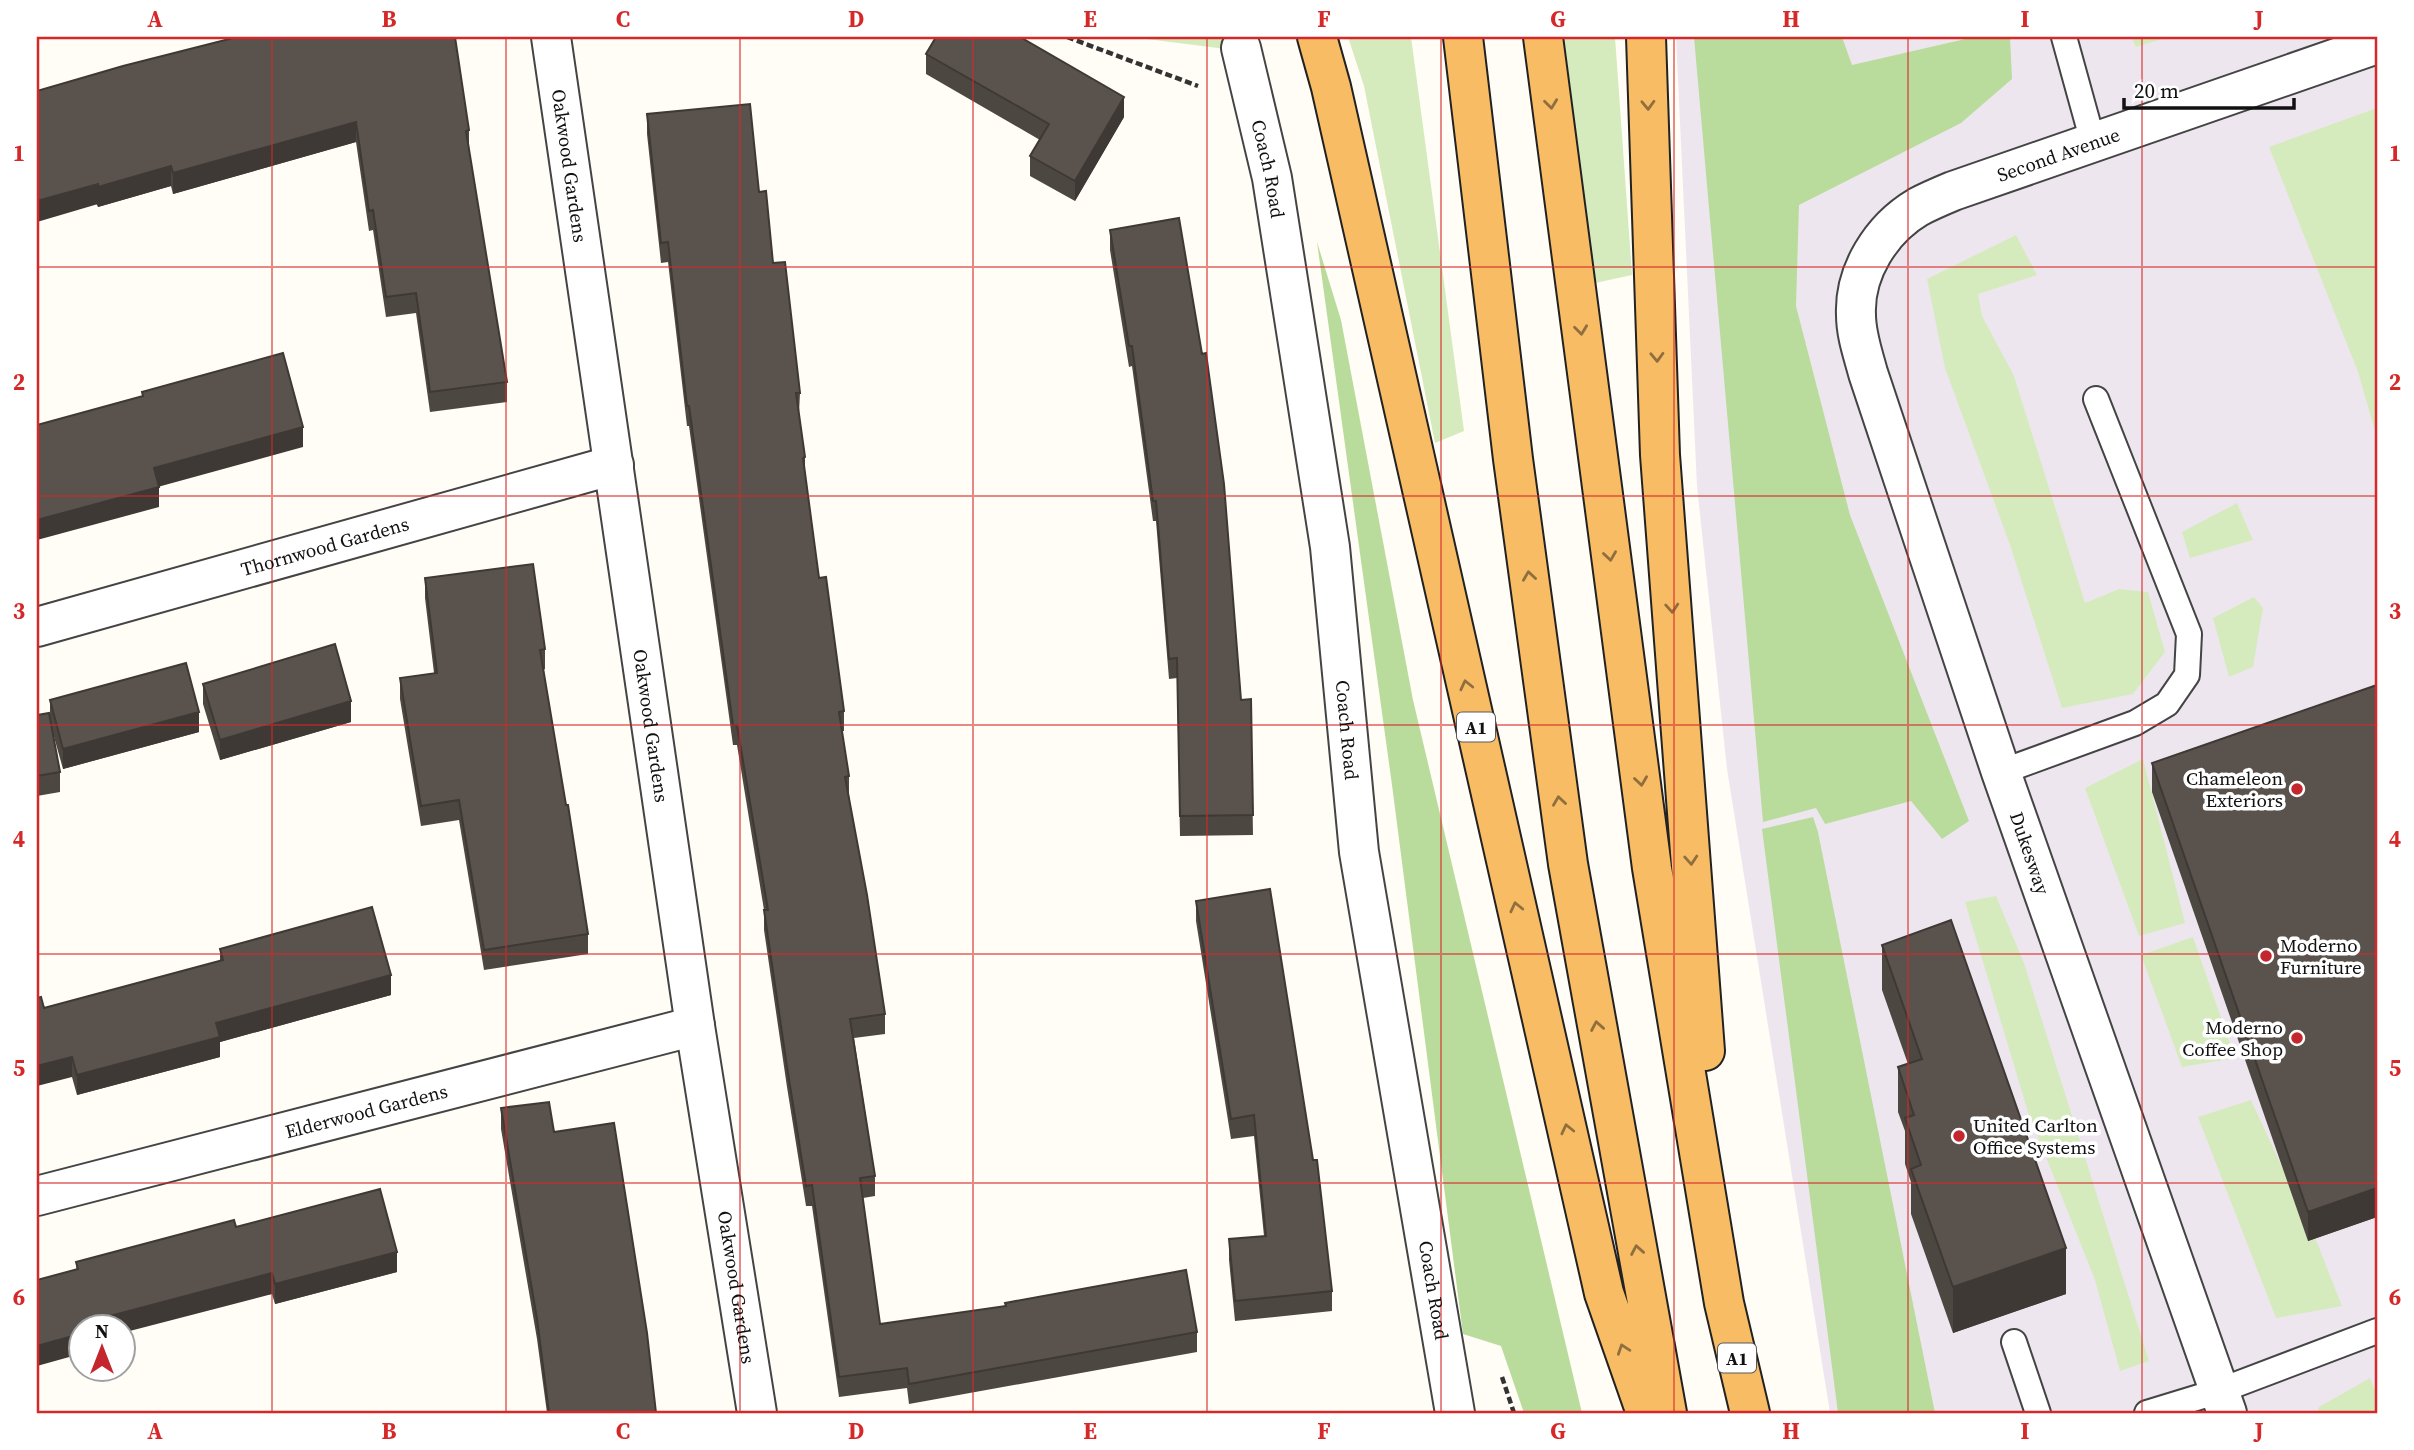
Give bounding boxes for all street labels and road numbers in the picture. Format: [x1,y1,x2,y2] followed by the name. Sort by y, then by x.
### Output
[546,87,594,244] street label: Oakwood Gardens
[1246,117,1291,220] street label: Coach Road
[1993,121,2123,188] street label: Second Avenue
[238,510,412,582] street label: Thornwood Gardens
[627,647,675,804] street label: Oakwood Gardens
[1330,679,1365,781] street label: Coach Road
[1457,712,1495,742] road number: A1
[2004,808,2056,898] street label: Dukesway
[282,1078,450,1144] street label: Elderwood Gardens
[712,1209,762,1366] street label: Oakwood Gardens
[1413,1239,1455,1342] street label: Coach Road
[1718,1344,1756,1372] road number: A1

